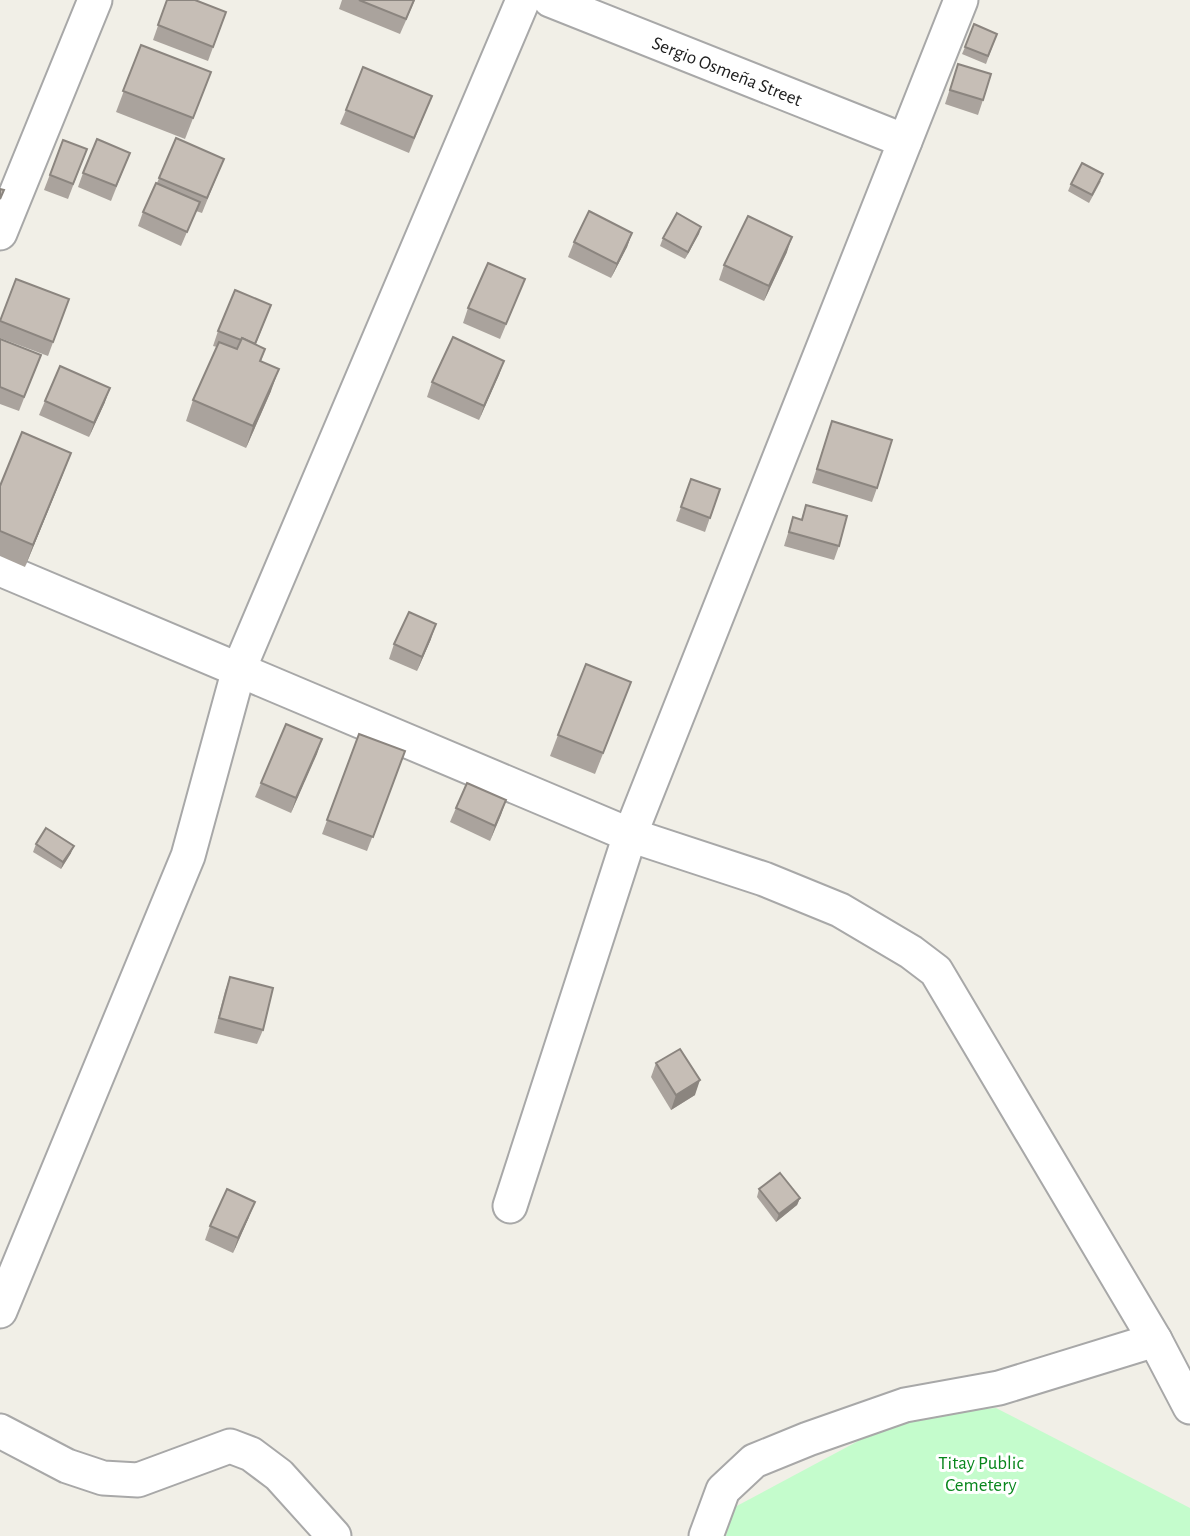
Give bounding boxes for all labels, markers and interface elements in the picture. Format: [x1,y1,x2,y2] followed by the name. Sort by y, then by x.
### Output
[649,34,805,110] street label: Sergio Osmeña Street
[938,1454,1024,1495] park label: Titay Public Cemetery

